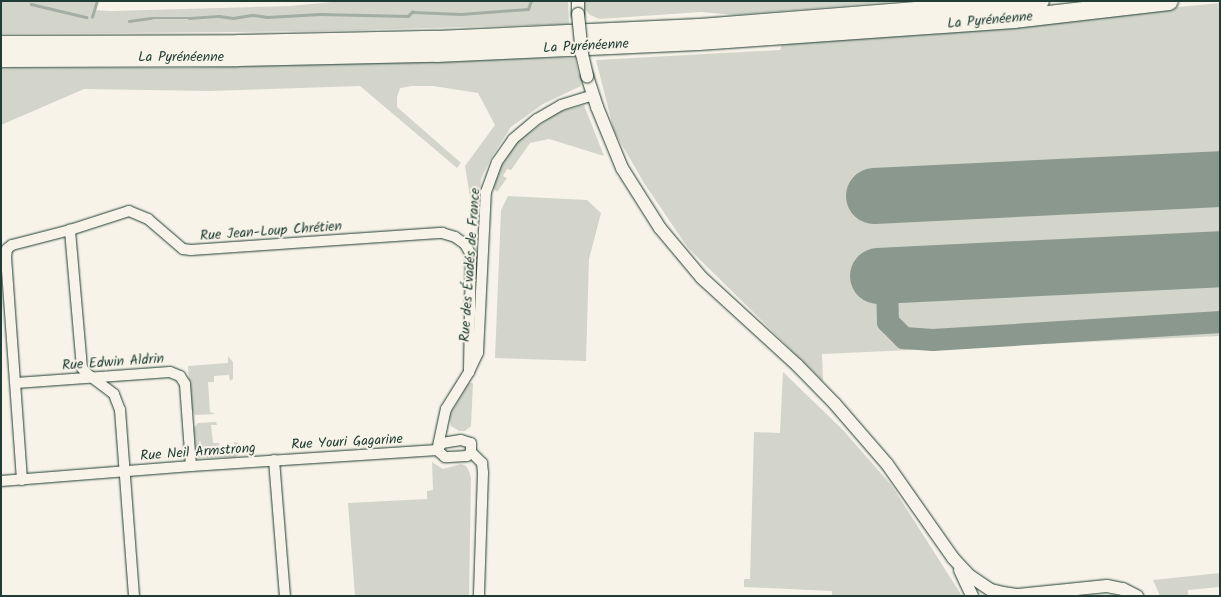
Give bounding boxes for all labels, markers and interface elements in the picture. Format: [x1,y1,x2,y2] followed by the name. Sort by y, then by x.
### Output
[946,8,1034,32] street label: La Pyrénéenne
[543,35,629,57] street label: La Pyrénéenne
[138,49,224,65] street label: La Pyrénéenne
[456,187,484,343] street label: Rue des Évadés de France
[199,218,343,244] street label: Rue Jean-Loup Chrétien
[61,350,165,374] street label: Rue Edwin Aldrin
[291,431,403,453] street label: Rue Youri Gagarine
[140,440,256,464] street label: Rue Neil Armstrong

